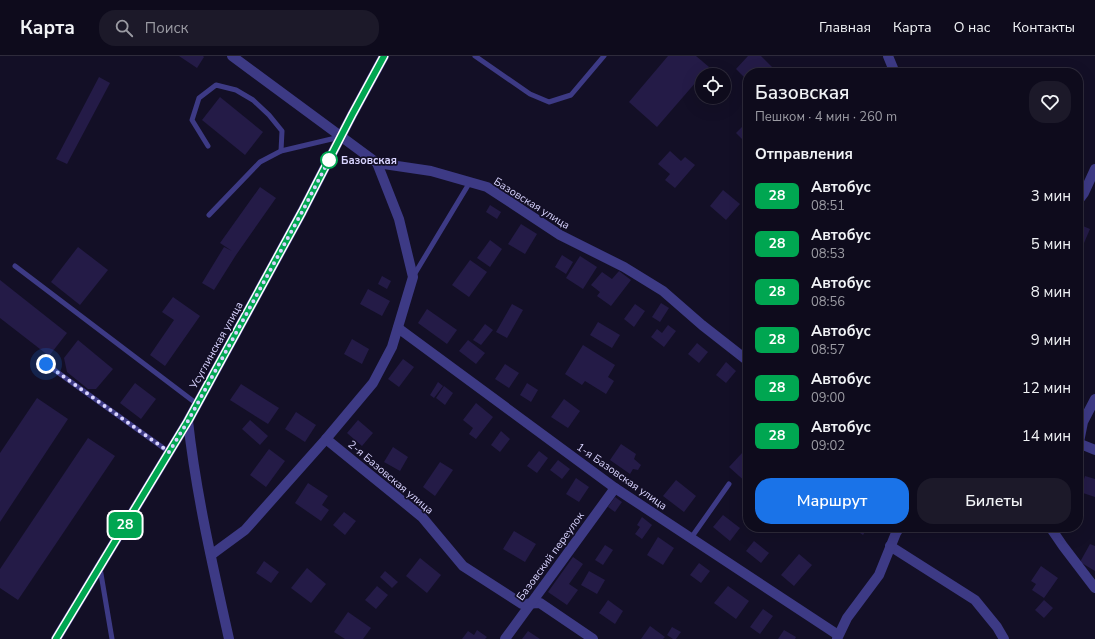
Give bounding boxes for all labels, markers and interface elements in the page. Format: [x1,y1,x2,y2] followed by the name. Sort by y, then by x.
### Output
[99,10,379,46] search box
[20,15,75,41] text: Карта
[113,17,135,39] icon: search
[145,18,188,38] text: Поиск
[819,18,871,37] text: Главная
[893,18,932,37] text: Карта
[954,18,990,37] text: О нас
[1012,18,1075,37] text: Контакты
[695,68,731,104] map controls
[695,68,731,104] button: locate
[755,80,850,106] text: Базовская
[1029,81,1071,123] button: heart
[755,108,897,126] text: Пешком · 4 мин · 260 m
[755,144,853,164] text: Отправления
[320,151,338,169] marker: Базовская
[341,153,397,168] place label: Базовская
[491,174,573,233] street label: Базовская улица
[811,177,871,197] text: Автобус
[769,186,785,205] text: 28
[1031,186,1071,206] text: 3 мин
[811,197,845,215] text: 08:51
[811,225,871,245] text: Автобус
[769,234,785,253] text: 28
[1031,234,1071,254] text: 5 мин
[811,245,845,263] text: 08:53
[811,273,871,293] text: Автобус
[769,282,785,301] text: 28
[1031,282,1071,302] text: 8 мин
[811,293,845,311] text: 08:56
[186,299,247,392] street label: Усуглинская улица
[811,321,871,341] text: Автобус
[769,330,785,349] text: 28
[1031,330,1071,350] text: 9 мин
[811,341,845,359] text: 08:57
[36,354,56,374] your location
[811,369,871,389] text: Автобус
[769,378,785,397] text: 28
[1022,378,1071,398] text: 12 мин
[811,389,845,407] text: 09:00
[811,417,871,437] text: Автобус
[769,426,785,445] text: 28
[1022,426,1071,446] text: 14 мин
[345,437,437,518] street label: 2-я Базовская улица
[811,437,845,455] text: 09:02
[573,439,670,513] street label: 1-я Базовская улица
[755,478,909,524] button: Маршрут
[917,478,1071,524] button: Билеты
[513,509,588,604] street label: Базовский переулок
[107,512,143,538] line badge: 28
[117,515,133,534] text: 28

